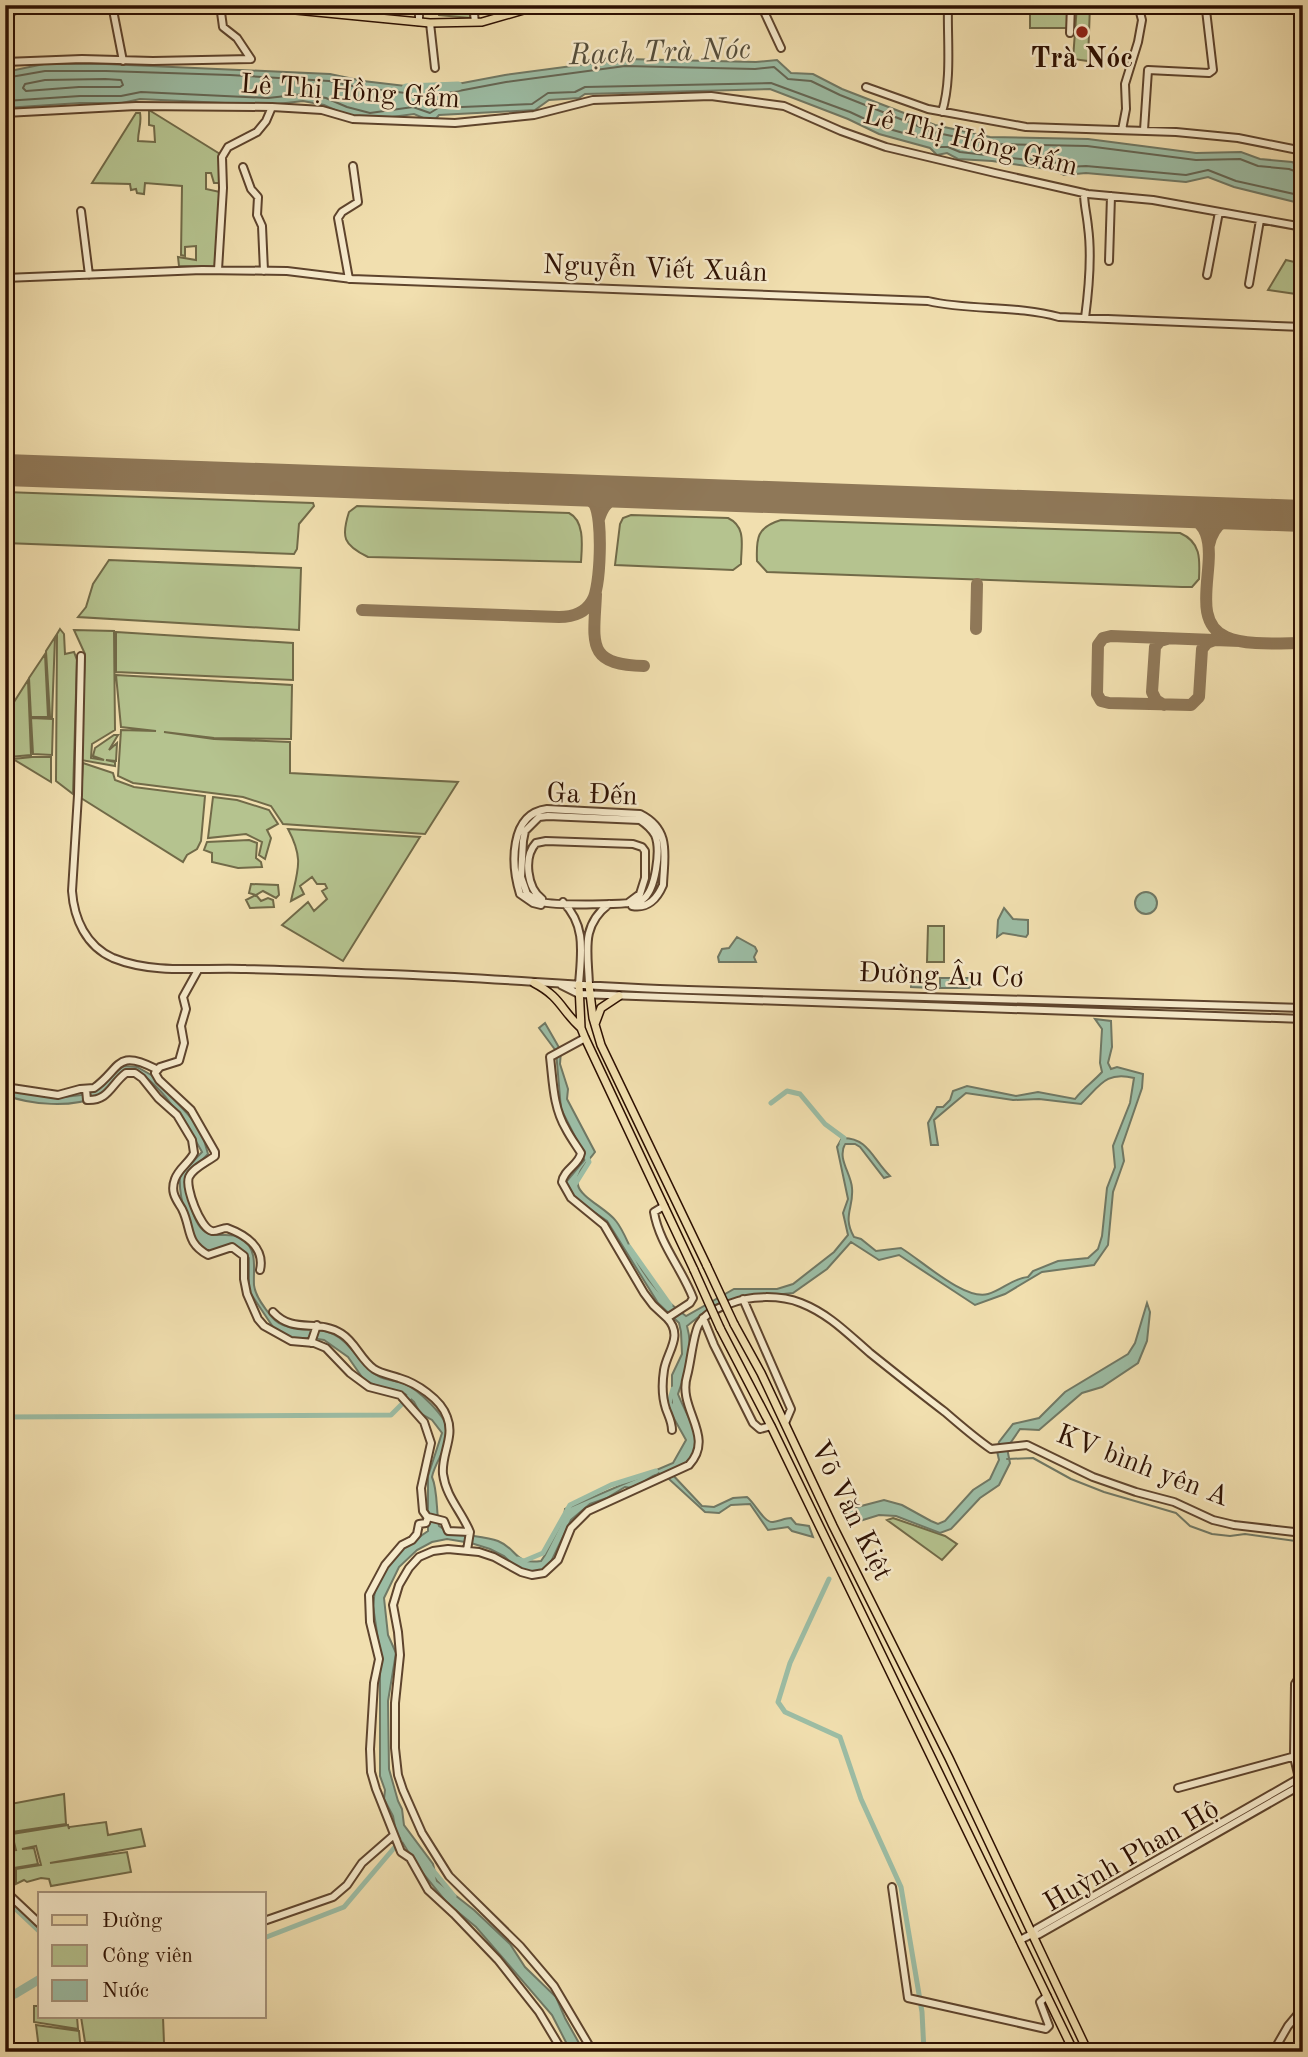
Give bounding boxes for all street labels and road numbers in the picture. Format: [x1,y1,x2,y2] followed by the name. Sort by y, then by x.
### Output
[239,68,461,115] street label: Lê Thị Hồng Gấm
[860,99,1081,182] street label: Lê Thị Hồng Gấm
[542,250,768,288] street label: Nguyễn Viết Xuân
[546,779,638,812] street label: Ga Đến
[858,955,1024,994] street label: Đường Âu Cơ
[1052,1421,1232,1513] street label: KV bình yên A
[804,1437,896,1585] street label: Võ Văn Kiệt
[1040,1796,1224,1918] street label: Huỳnh Phan Hộ

